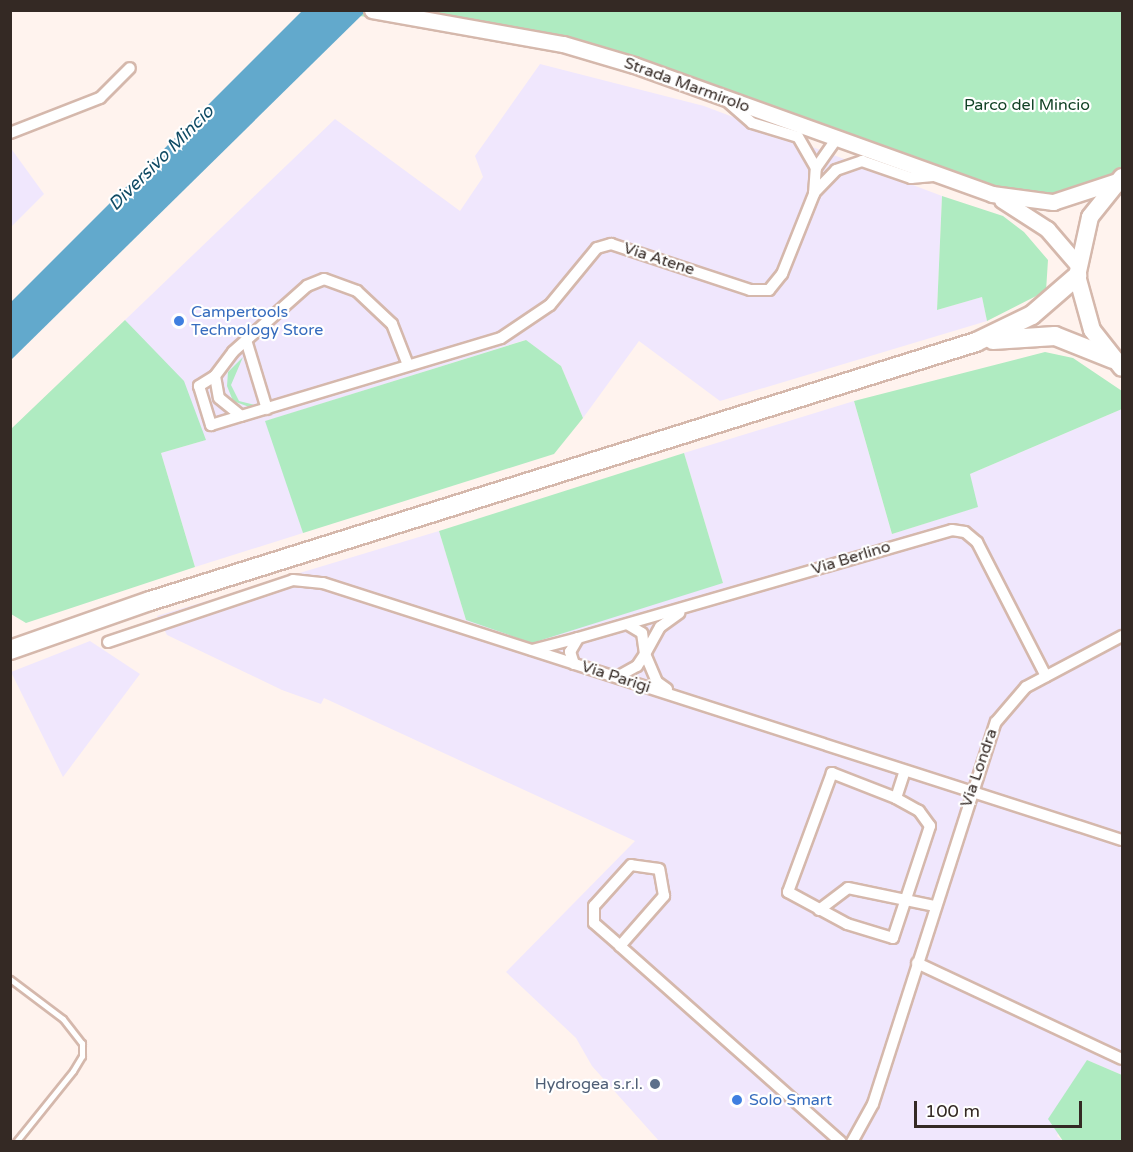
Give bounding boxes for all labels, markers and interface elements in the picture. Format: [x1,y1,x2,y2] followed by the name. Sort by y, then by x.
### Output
[621,53,753,117] street label: Strada Marmirolo
[964,95,1090,115] park label: Parco del Mincio
[104,101,218,215] water label: Diversivo Mincio
[621,239,697,279] street label: Via Atene
[191,302,323,340] place label: Campertools Technology Store
[172,314,186,328] marker: Campertools Technology Store
[809,537,893,579] street label: Via Berlino
[579,657,653,697] street label: Via Parigi
[957,726,1001,810] street label: Via Londra
[535,1074,643,1094] place label: Hydrogea s.r.l.
[648,1077,662,1091] marker: Hydrogea s.r.l.
[917,1089,1085,1127] scale bar
[749,1090,832,1110] place label: Solo Smart
[730,1093,744,1107] marker: Solo Smart
[925,1100,980,1122] text: 100 m

